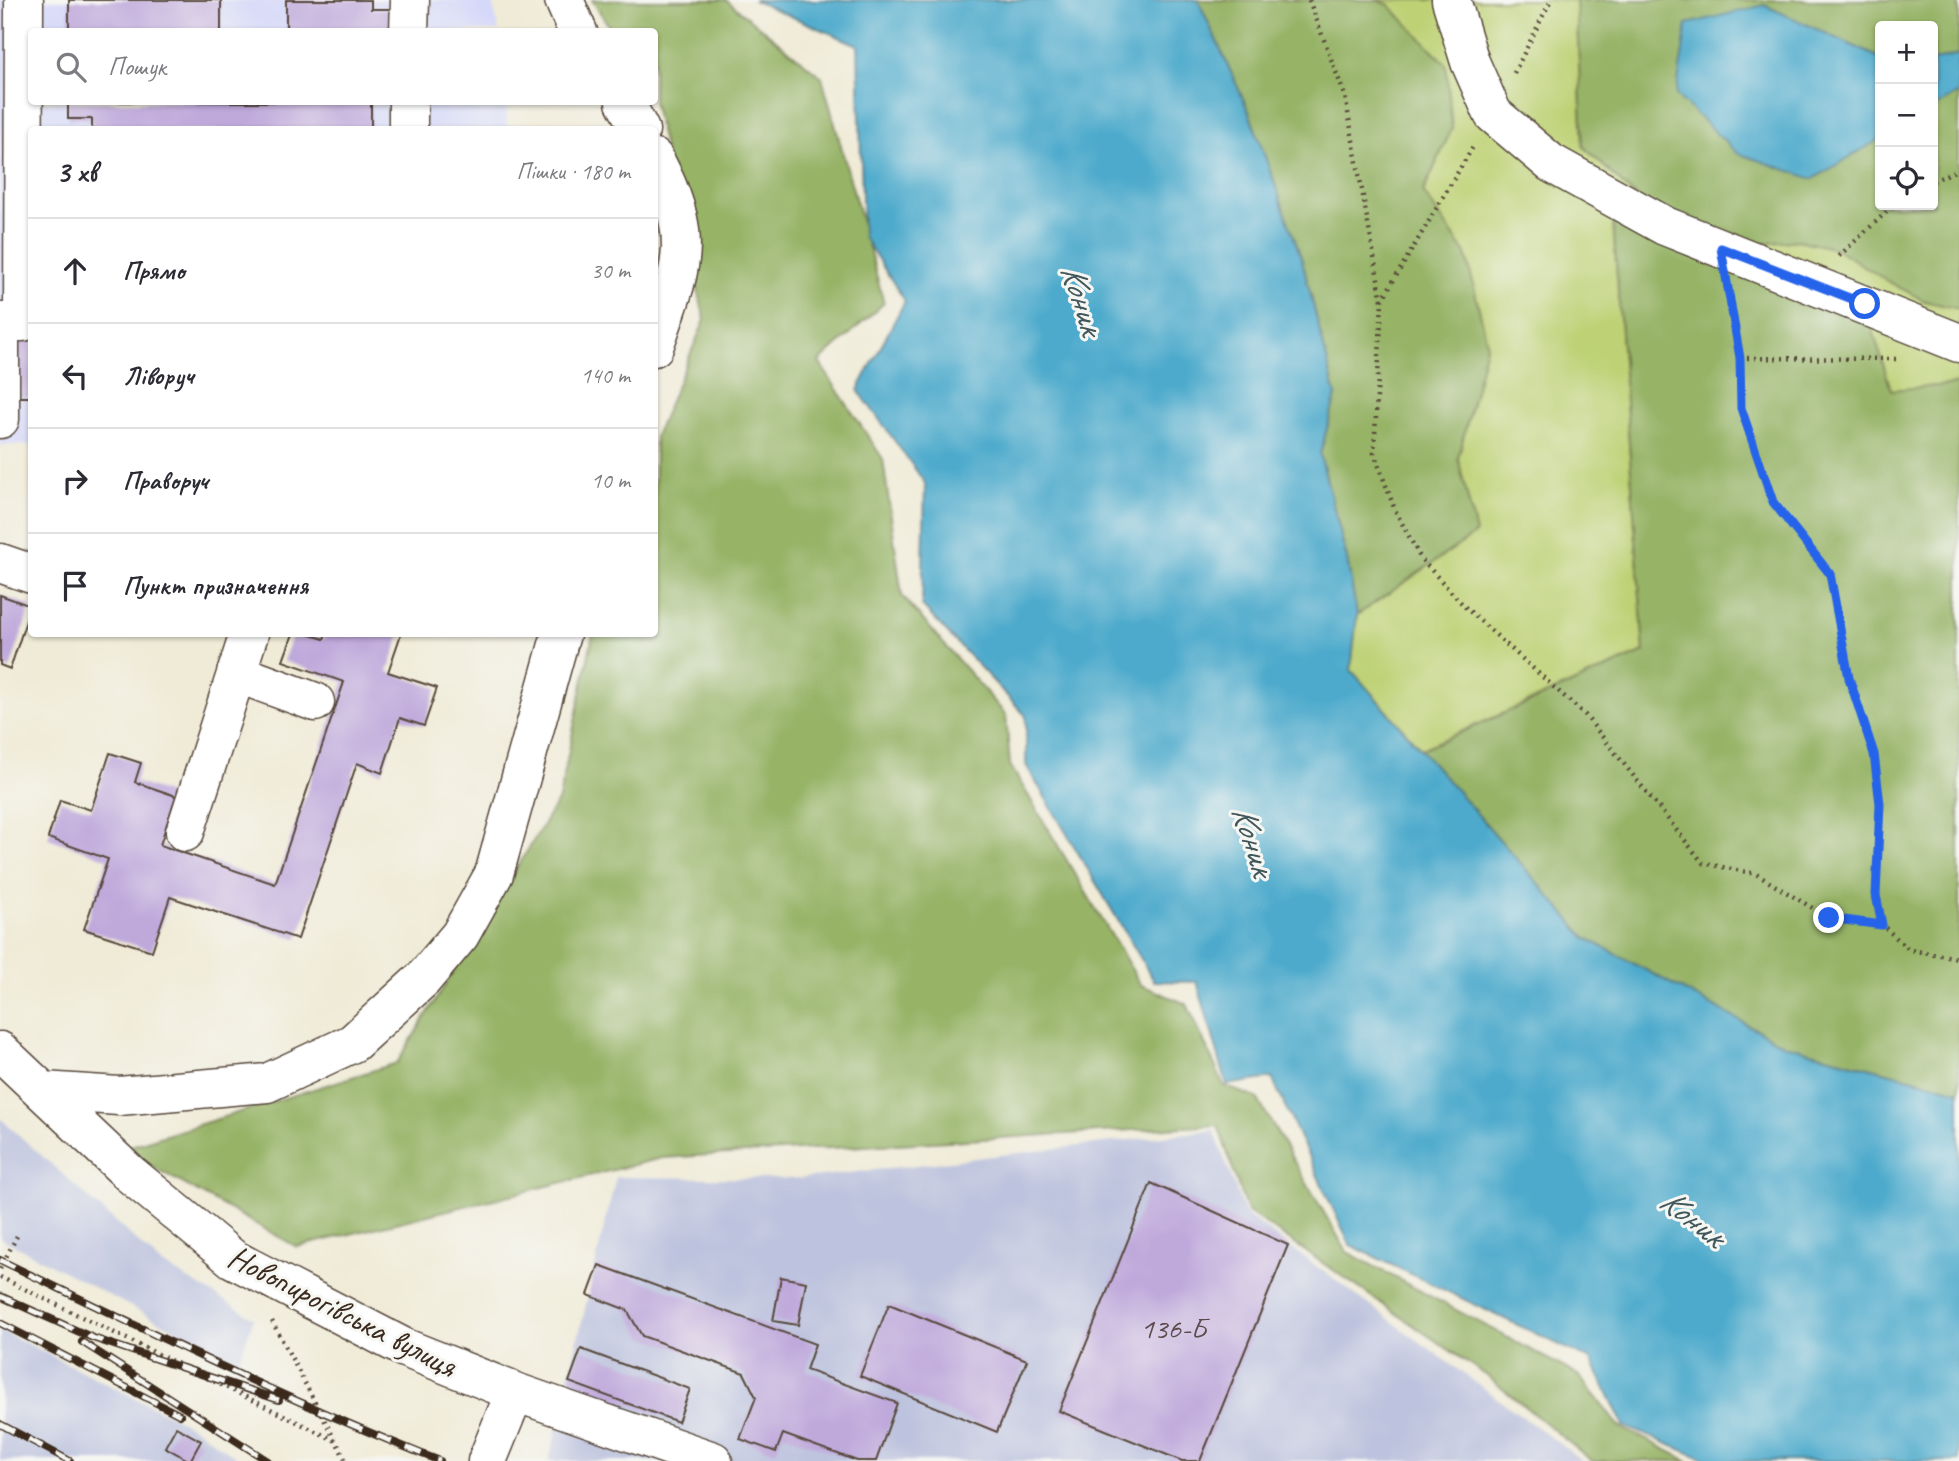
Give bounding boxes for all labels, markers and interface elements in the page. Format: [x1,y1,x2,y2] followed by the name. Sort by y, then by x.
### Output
[1875,21,1938,210] map controls
[1875,21,1938,84] button: +
[28,28,658,105] search box
[52,48,90,86] icon: search
[108,50,166,83] text: Пошук
[1875,84,1938,147] button: −
[1875,147,1938,210] button: locate
[56,153,97,191] text: 3 хв
[516,157,630,186] text: Пішки · 180 m
[56,252,94,290] icon: ahead
[123,254,185,287] text: Прямо
[591,256,630,285] text: 30 m
[1050,259,1116,345] water label: Коник
[1849,288,1880,319] route start
[56,357,94,395] icon: left
[123,359,194,392] text: Ліворуч
[581,361,630,390] text: 140 m
[56,462,94,500] icon: right
[123,464,208,497] text: Праворуч
[591,466,630,495] text: 10 m
[56,567,94,605] icon: arrive
[123,569,308,602] text: Пункт призначення
[1221,800,1287,886] water label: Коник
[1813,902,1844,933] route end
[1651,1178,1739,1260] water label: Коник
[221,1235,465,1387] street label: Новопирогівська вулиця
[1140,1309,1210,1347] house number: 136-Б

